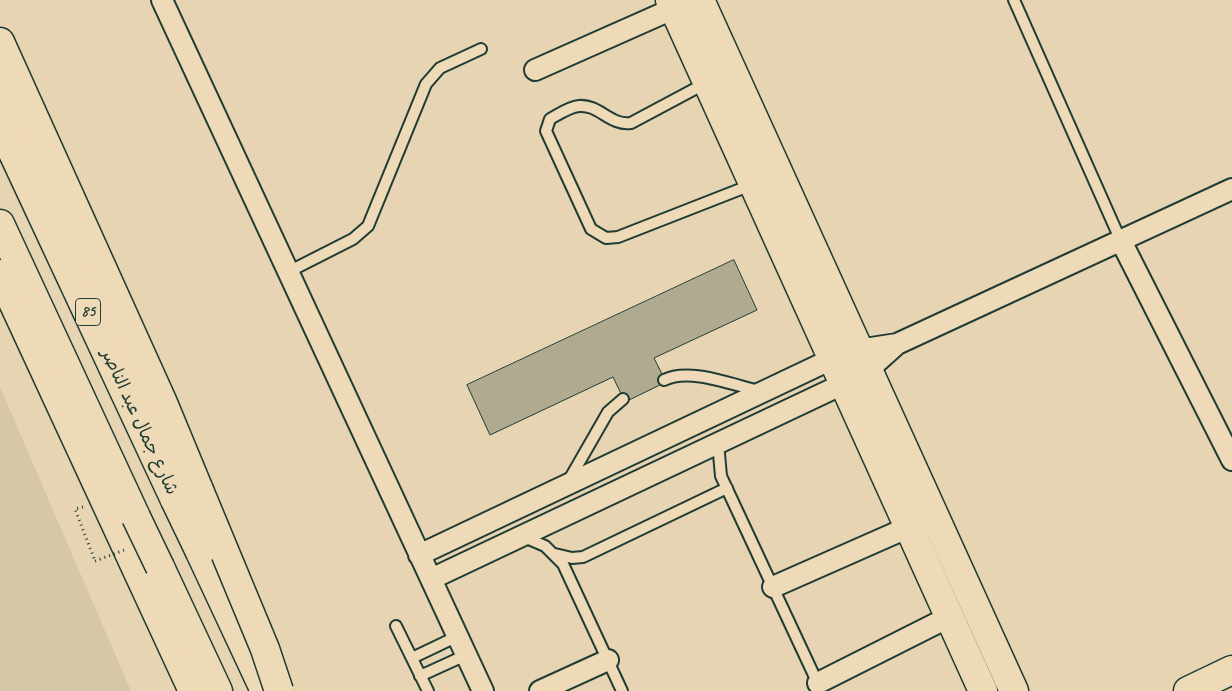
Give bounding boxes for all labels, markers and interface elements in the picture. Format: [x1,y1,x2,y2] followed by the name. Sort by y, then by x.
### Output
[76,298,100,326] road number: 85
[96,345,182,499] street label: شارع جمال عبد الناصر

